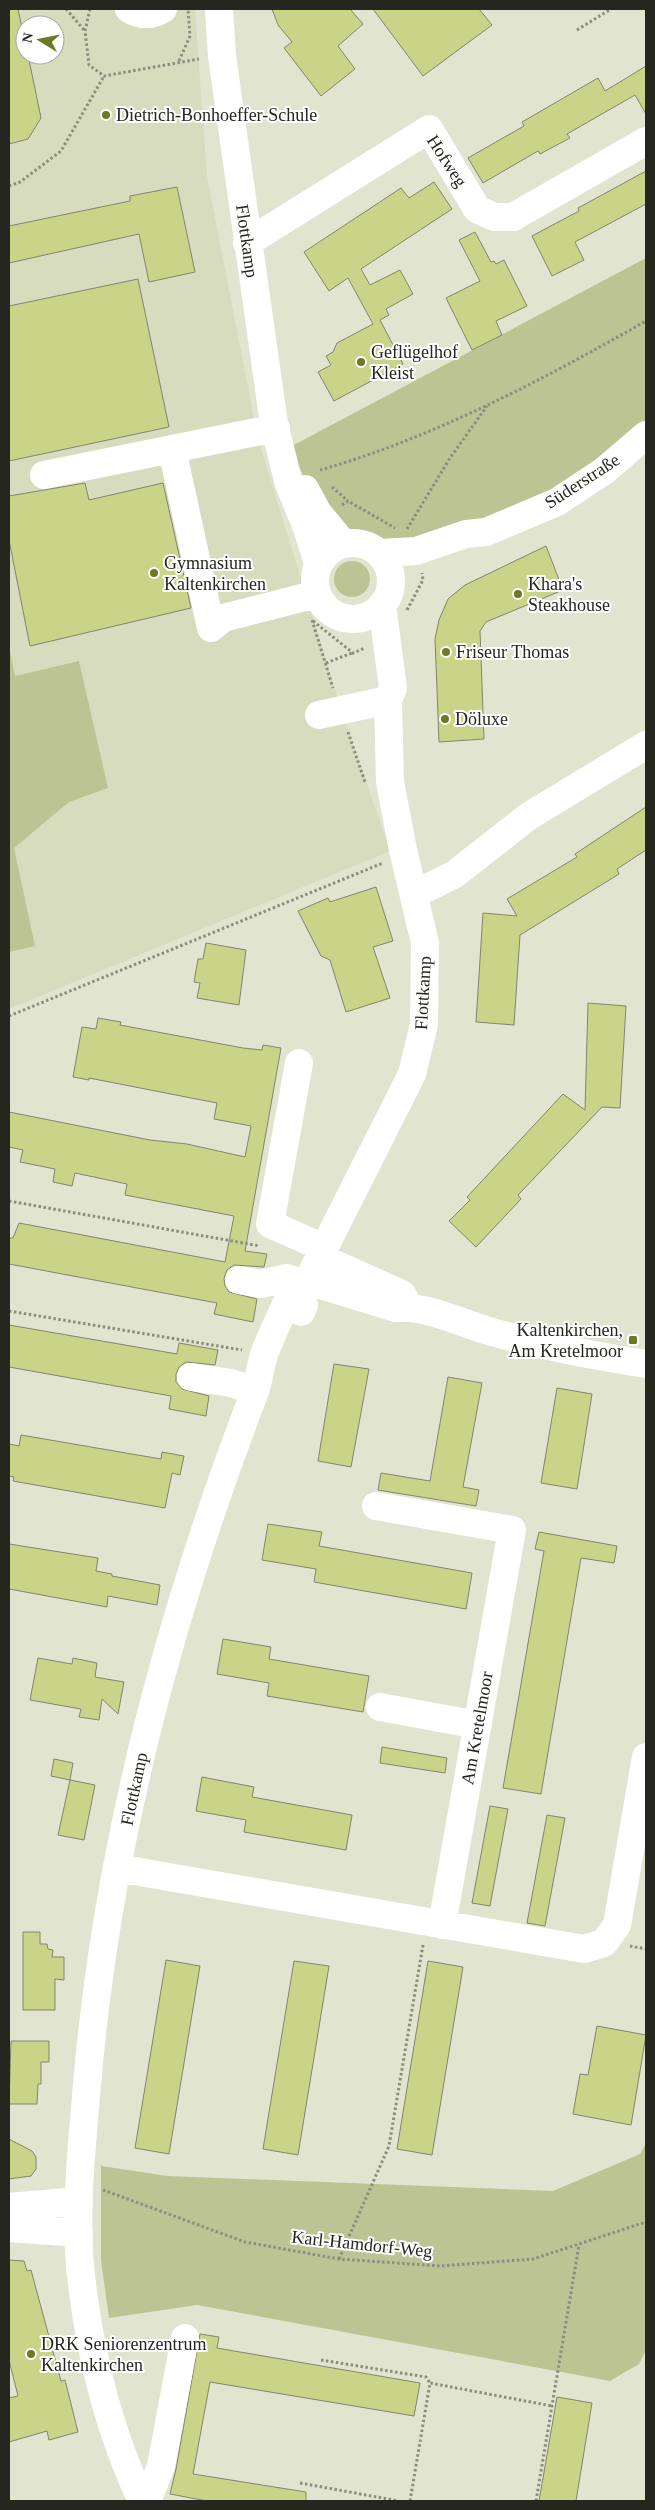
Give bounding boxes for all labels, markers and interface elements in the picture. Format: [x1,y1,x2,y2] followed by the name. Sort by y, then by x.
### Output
[15,15,65,65] north arrow
[19,32,36,44] text: N
[116,105,317,125] place label: Dietrich-Bonhoeffer-Schule
[100,109,112,121] marker: Dietrich-Bonhoeffer-Schule
[423,131,471,191] street label: Hofweg
[232,203,262,279] street label: Flottkamp
[371,342,458,383] place label: Geflügelhof Kleist
[355,356,367,368] marker: Geflügelhof Kleist
[541,449,623,513] street label: Süderstraße
[164,553,266,594] place label: Gymnasium Kaltenkirchen
[148,567,160,579] marker: Gymnasium Kaltenkirchen
[528,574,610,615] place label: Khara's Steakhouse
[512,588,524,600] marker: Khara's Steakhouse
[456,642,569,662] place label: Friseur Thomas
[440,646,452,658] marker: Friseur Thomas
[455,709,508,729] place label: Döluxe
[439,713,451,725] marker: Döluxe
[411,956,435,1030] street label: Flottkamp
[509,1320,623,1361] place label: Kaltenkirchen, Am Kretelmoor
[627,1334,639,1346] marker: Kaltenkirchen, Am Kretelmoor
[457,1670,497,1786] street label: Am Kretelmoor
[117,1751,151,1827] street label: Flottkamp
[291,2227,433,2261] street label: Karl-Hamdorf-Weg
[41,2334,206,2375] place label: DRK Seniorenzentrum Kaltenkirchen
[25,2348,37,2360] marker: DRK Seniorenzentrum Kaltenkirchen

